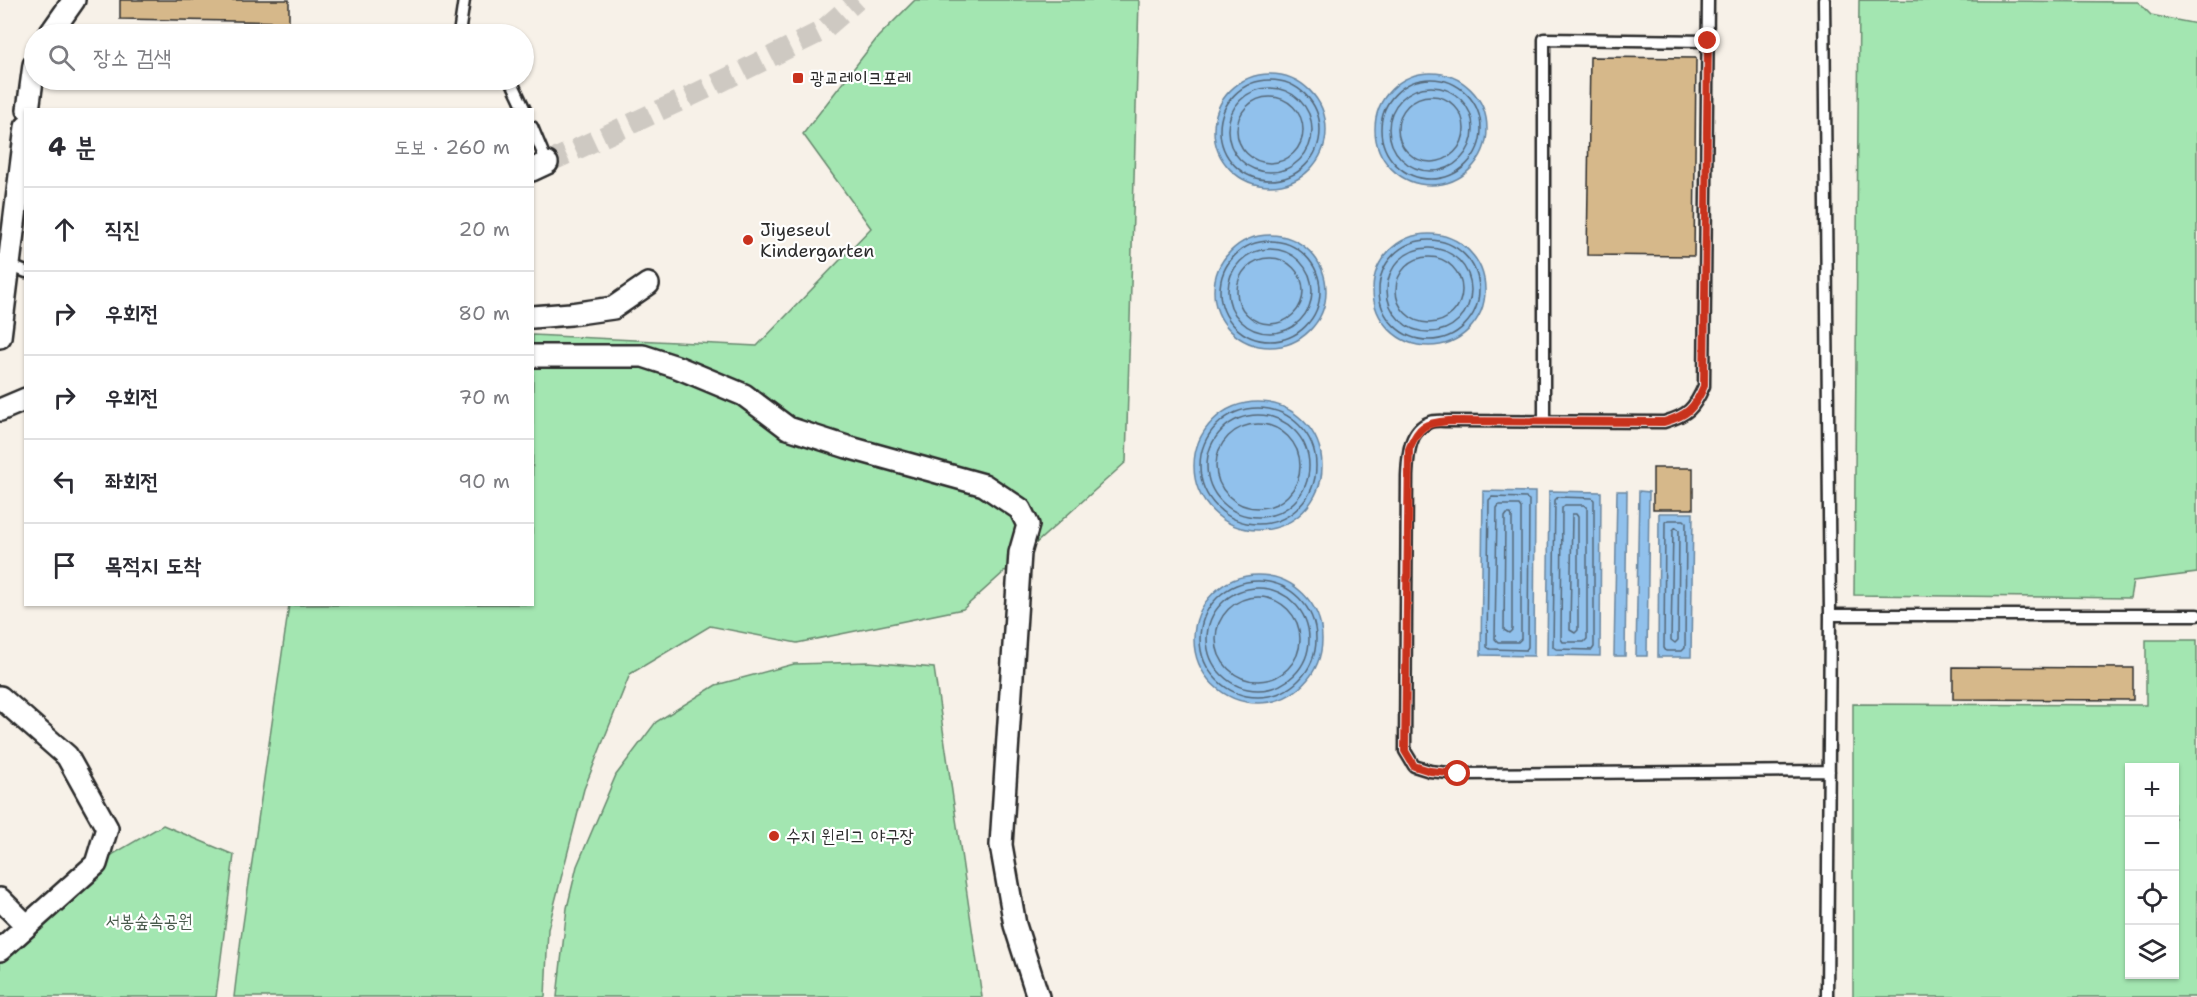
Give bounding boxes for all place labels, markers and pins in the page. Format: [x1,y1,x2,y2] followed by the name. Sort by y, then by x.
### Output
[810,66,911,90] place label: 광교레이크포레
[791,71,805,85] marker: 광교레이크포레
[760,218,874,263] place label: Jiyeseul Kindergarten
[741,233,755,247] marker: Jiyeseul Kindergarten
[786,824,914,848] place label: 수지 윈리그 야구장
[767,829,781,843] marker: 수지 윈리그 야구장

